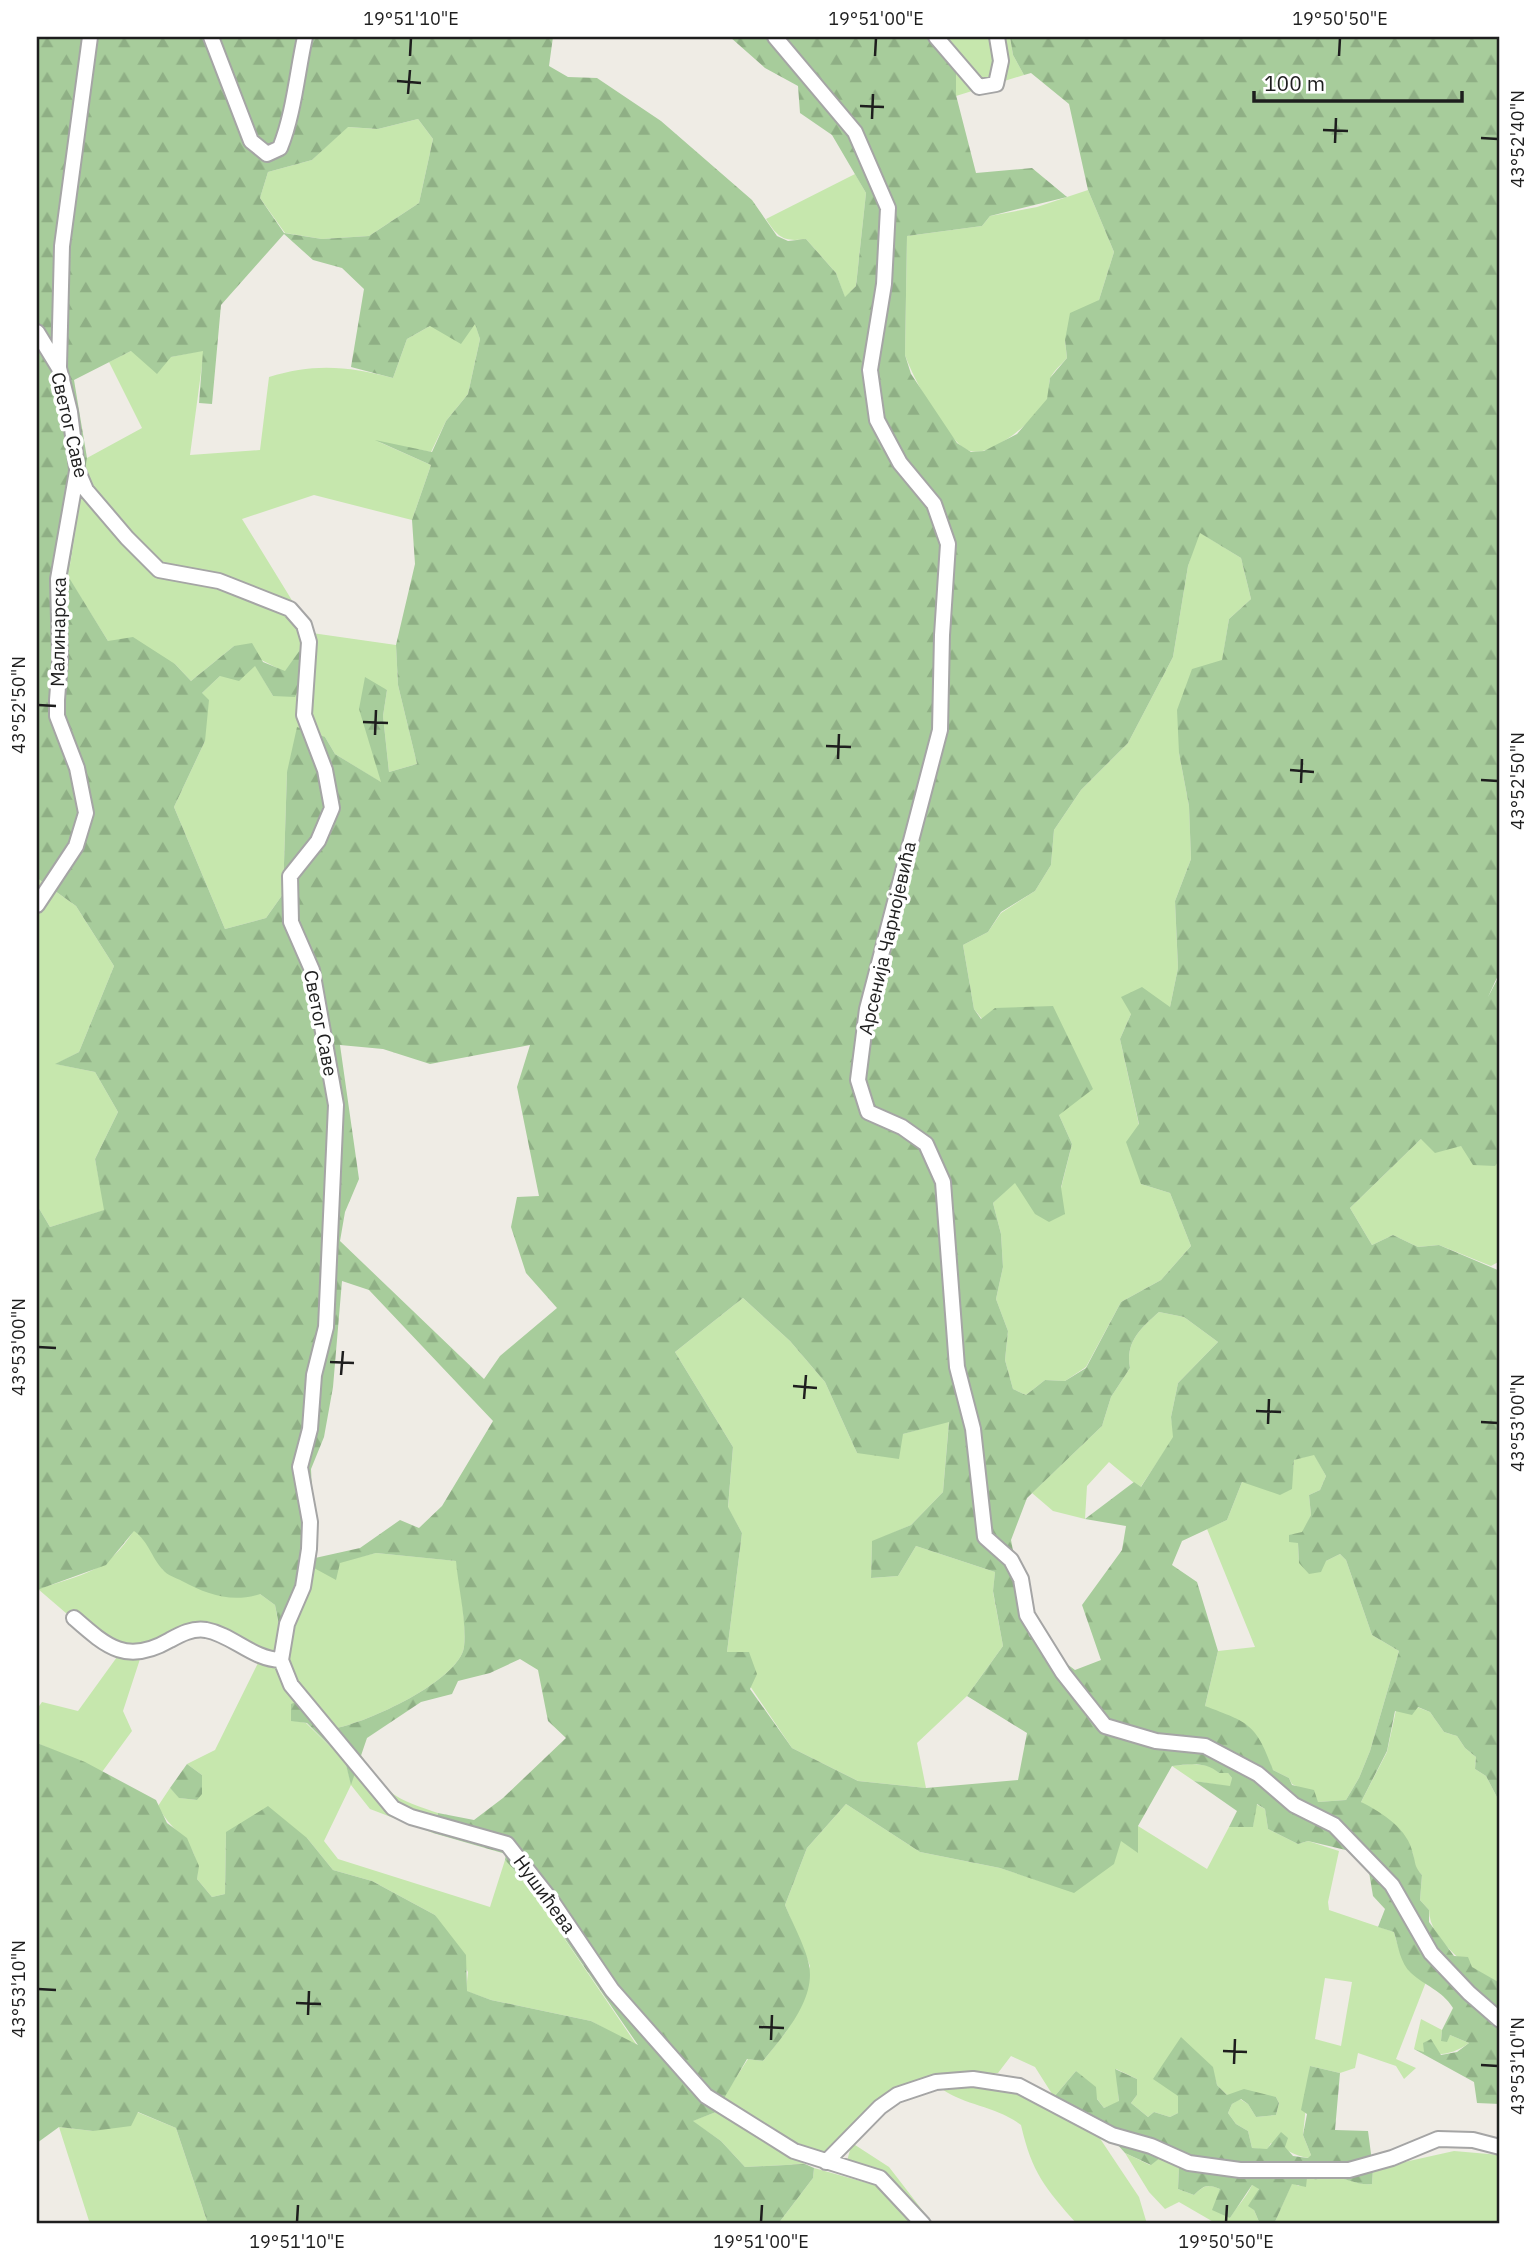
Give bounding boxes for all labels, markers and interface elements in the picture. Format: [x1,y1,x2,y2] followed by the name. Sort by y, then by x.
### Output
[363,7,459,30] text: 19°51'10"E
[828,7,924,30] text: 19°51'00"E
[1292,7,1388,30] text: 19°50'50"E
[1254,60,1462,104] scale bar
[1264,69,1325,97] text: 100 m
[1506,90,1529,188] text: 43°52'40"N
[46,370,94,480] street label: Светог Саве
[45,577,71,687] street label: Малинарска
[7,656,30,754] text: 43°52'50"N
[1506,732,1529,830] text: 43°52'50"N
[853,839,921,1037] street label: Арсенија Чарнојевића
[299,968,343,1078] street label: Светог Саве
[7,1298,30,1396] text: 43°53'00"N
[1506,1374,1529,1472] text: 43°53'00"N
[509,1850,581,1938] street label: Нушићева
[7,1940,30,2038] text: 43°53'10"N
[1506,2017,1529,2115] text: 43°53'10"N
[249,2230,345,2253] text: 19°51'10"E
[713,2230,809,2253] text: 19°51'00"E
[1178,2230,1274,2253] text: 19°50'50"E

